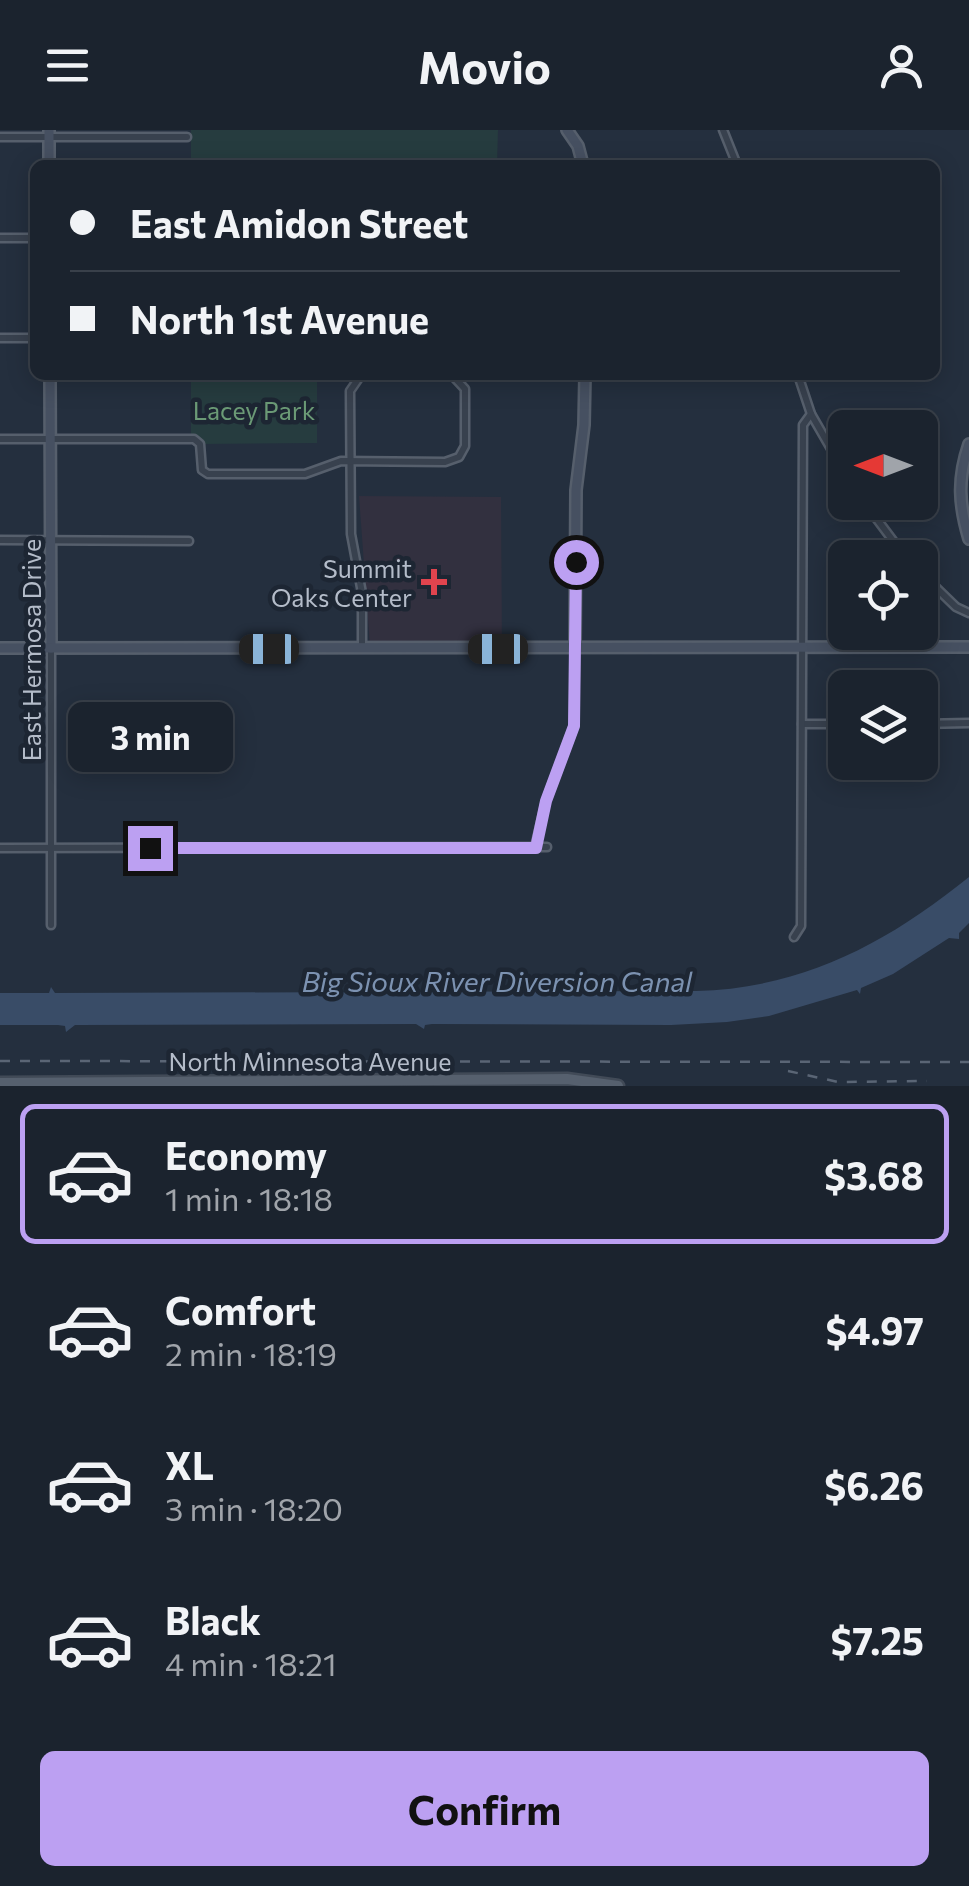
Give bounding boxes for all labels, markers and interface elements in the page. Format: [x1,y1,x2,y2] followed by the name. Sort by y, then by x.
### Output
[40,38,95,93] icon: menu
[418,38,551,93] text: Movio
[874,38,929,93] icon: person
[130,199,468,246] text: East Amidon Street
[130,295,429,342] text: North 1st Avenue
[193,395,316,425] park label: Lacey Park
[828,410,938,520] north arrow
[828,410,938,780] map controls
[16,539,46,761] street label: East Hermosa Drive
[554,540,599,585] route start
[828,540,938,650] button: locate
[271,553,412,612] place label: Summit Oaks Center
[421,569,447,595] marker: Summit Oaks Center
[239,634,299,664] car
[468,634,528,664] car
[828,670,938,780] button: layers
[68,703,232,773] callout: 3 min
[110,717,191,757] text: 3 min
[128,826,173,871] route end
[302,964,693,998] water label: Big Sioux River Diversion Canal
[169,1046,451,1076] street label: North Minnesota Avenue
[45,1129,135,1219] icon: car
[165,1131,327,1178] text: Economy
[824,1151,924,1198] text: $3.68
[165,1178,333,1218] text: 1 min · 18:18
[45,1284,135,1374] icon: car
[165,1286,316,1333] text: Comfort
[825,1306,924,1353] text: $4.97
[165,1333,337,1373] text: 2 min · 18:19
[45,1439,135,1529] icon: car
[165,1441,214,1488] text: XL
[824,1461,924,1508] text: $6.26
[165,1488,343,1528] text: 3 min · 18:20
[45,1594,135,1684] icon: car
[165,1596,261,1643] text: Black
[830,1616,924,1663] text: $7.25
[165,1643,337,1683] text: 4 min · 18:21
[40,1751,929,1866] button: Confirm

